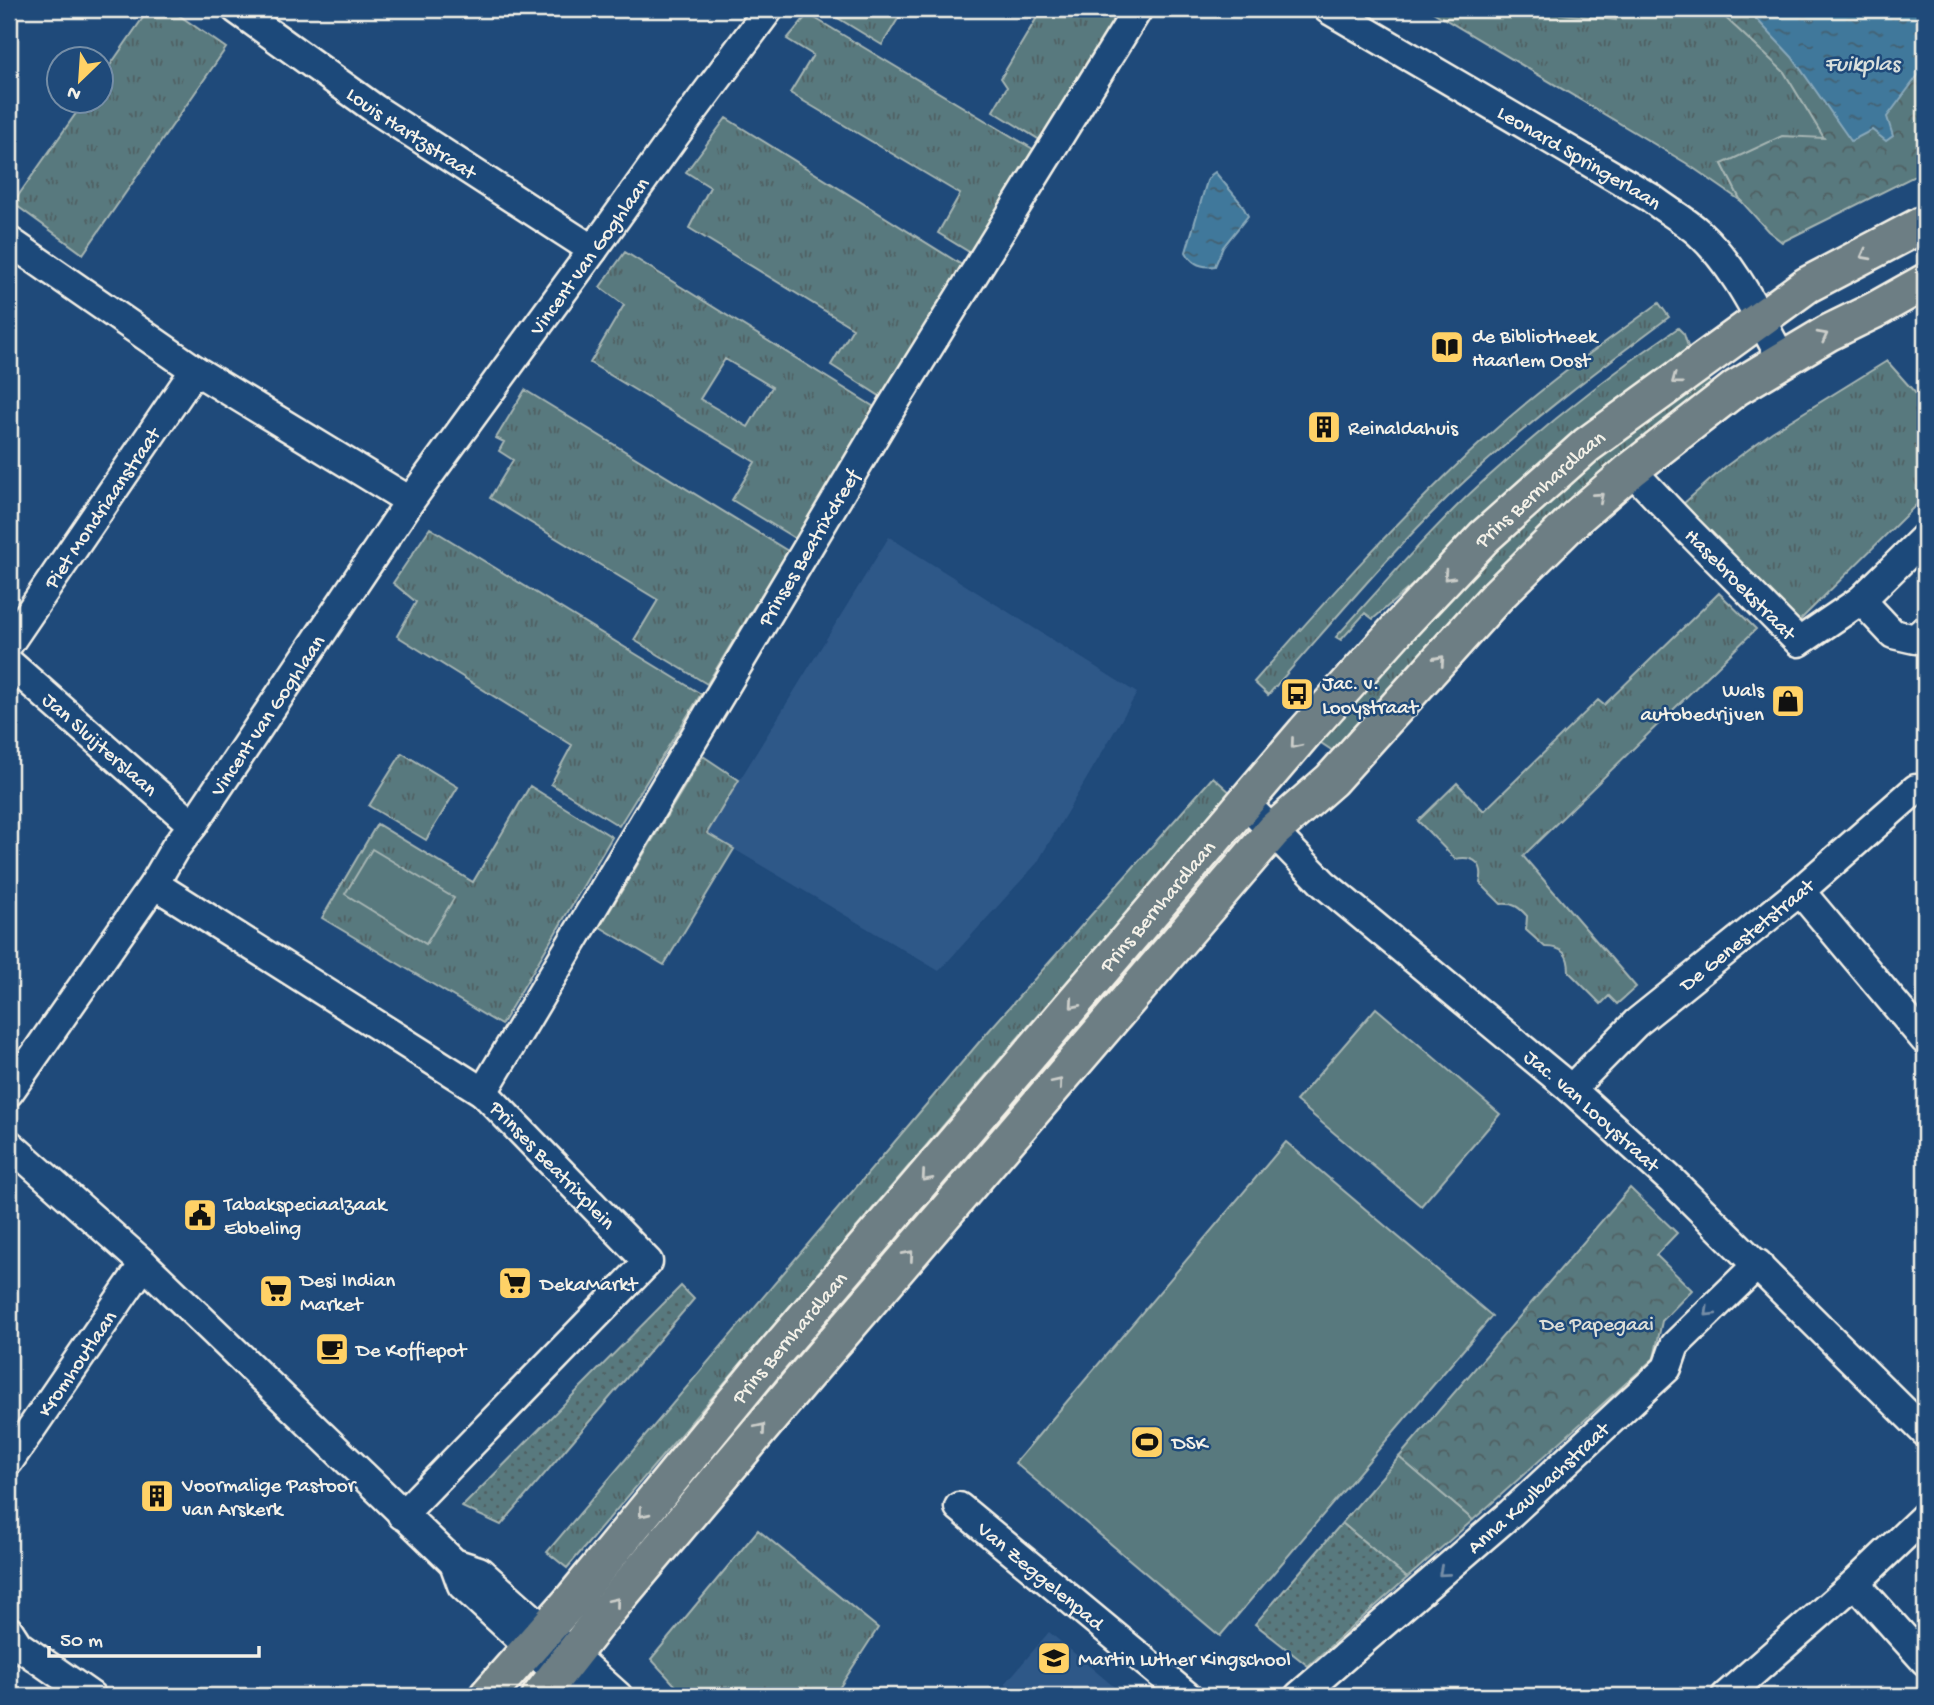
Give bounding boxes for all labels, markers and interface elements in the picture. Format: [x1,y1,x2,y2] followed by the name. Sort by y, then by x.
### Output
[46,46,116,116] north arrow
[1824,52,1902,79] water label: Fuikplas
[64,79,85,105] text: N
[340,83,482,188] street label: Louis Hartzstraat
[1492,102,1665,217] street label: Leonard Springerlaan
[525,174,657,342] street label: Vincent van Goghlaan
[1860,247,1872,260] one-way arrow
[1472,326,1600,375] place label: de Bibliotheek Haarlem Oost
[1428,328,1466,366] library icon: de Bibliotheek Haarlem Oost
[1816,331,1828,345] one-way arrow
[1671,372,1684,385] one-way arrow
[1305,408,1343,446] building icon: Reinaldahuis
[1348,418,1459,443] place label: Reinaldahuis
[40,422,169,596] street label: Piet Mondriaanstraat
[1471,427,1612,555] street label: Prins Bernhardlaan
[754,465,868,633] street label: Prinses Beatrixdreef
[1591,493,1604,506] one-way arrow
[1678,525,1801,649] street label: Hasebroekstraat
[1443,568,1456,581] one-way arrow
[206,631,333,803] street label: Vincent van Goghlaan
[1431,655,1444,668] one-way arrow
[1322,673,1420,722] place label: Jac. v. Looystraat
[1278,675,1316,713] bus stop icon: Jac. v. Looystraat
[1641,680,1765,729] place label: Wals autobedrijven
[1769,682,1807,720] shop icon: Wals autobedrijven
[35,689,161,804] street label: Jan Sluijterslaan
[1291,736,1303,749] one-way arrow
[1095,837,1223,980] street label: Prins Bernhardlaan
[1674,874,1823,1000] street label: De Genestetstraat
[1070,995,1082,1008] one-way arrow
[1517,1046,1665,1181] street label: Jac. van Looystraat
[1050,1078,1062,1091] one-way arrow
[482,1096,619,1237] street label: Prinses Beatrixplein
[922,1168,934,1181] one-way arrow
[223,1194,389,1243] place label: Tabakspeciaalzaak Ebbeling
[181,1196,219,1234] public building icon: Tabakspeciaalzaak Ebbeling
[901,1251,913,1264] one-way arrow
[496,1264,534,1302] supermarket icon: DekaMarkt
[728,1268,855,1412] street label: Prins Bernhardlaan
[298,1270,395,1319] place label: Desi Indian Market
[257,1272,295,1310] supermarket icon: Desi Indian Market
[538,1274,640,1299] place label: DekaMarkt
[1704,1303,1717,1316] one-way arrow
[34,1307,124,1423] street label: Kromhoutlaan
[1538,1314,1654,1339] park label: De Papegaai
[313,1330,351,1368] cafe icon: De Koffiepot
[354,1340,468,1365] place label: De Koffiepot
[1464,1417,1618,1561] street label: Anna Kaulbachstraat
[753,1423,765,1436] one-way arrow
[1128,1423,1166,1461] sports icon: DSK
[1170,1433,1209,1458] place label: DSK
[181,1475,357,1524] place label: Voormalige Pastoor van Arskerk
[138,1477,176,1515] building icon: Voormalige Pastoor van Arskerk
[639,1505,652,1518] one-way arrow
[970,1518,1109,1639] street label: Van Zeggelenpad
[1439,1564,1452,1576] one-way arrow
[606,1597,619,1609] one-way arrow
[49,1614,259,1658] scale bar
[60,1630,103,1655] text: 50 m
[1035,1639,1073,1677] school or university icon: Martin Luther Kingschool
[1078,1649,1291,1674] place label: Martin Luther Kingschool

